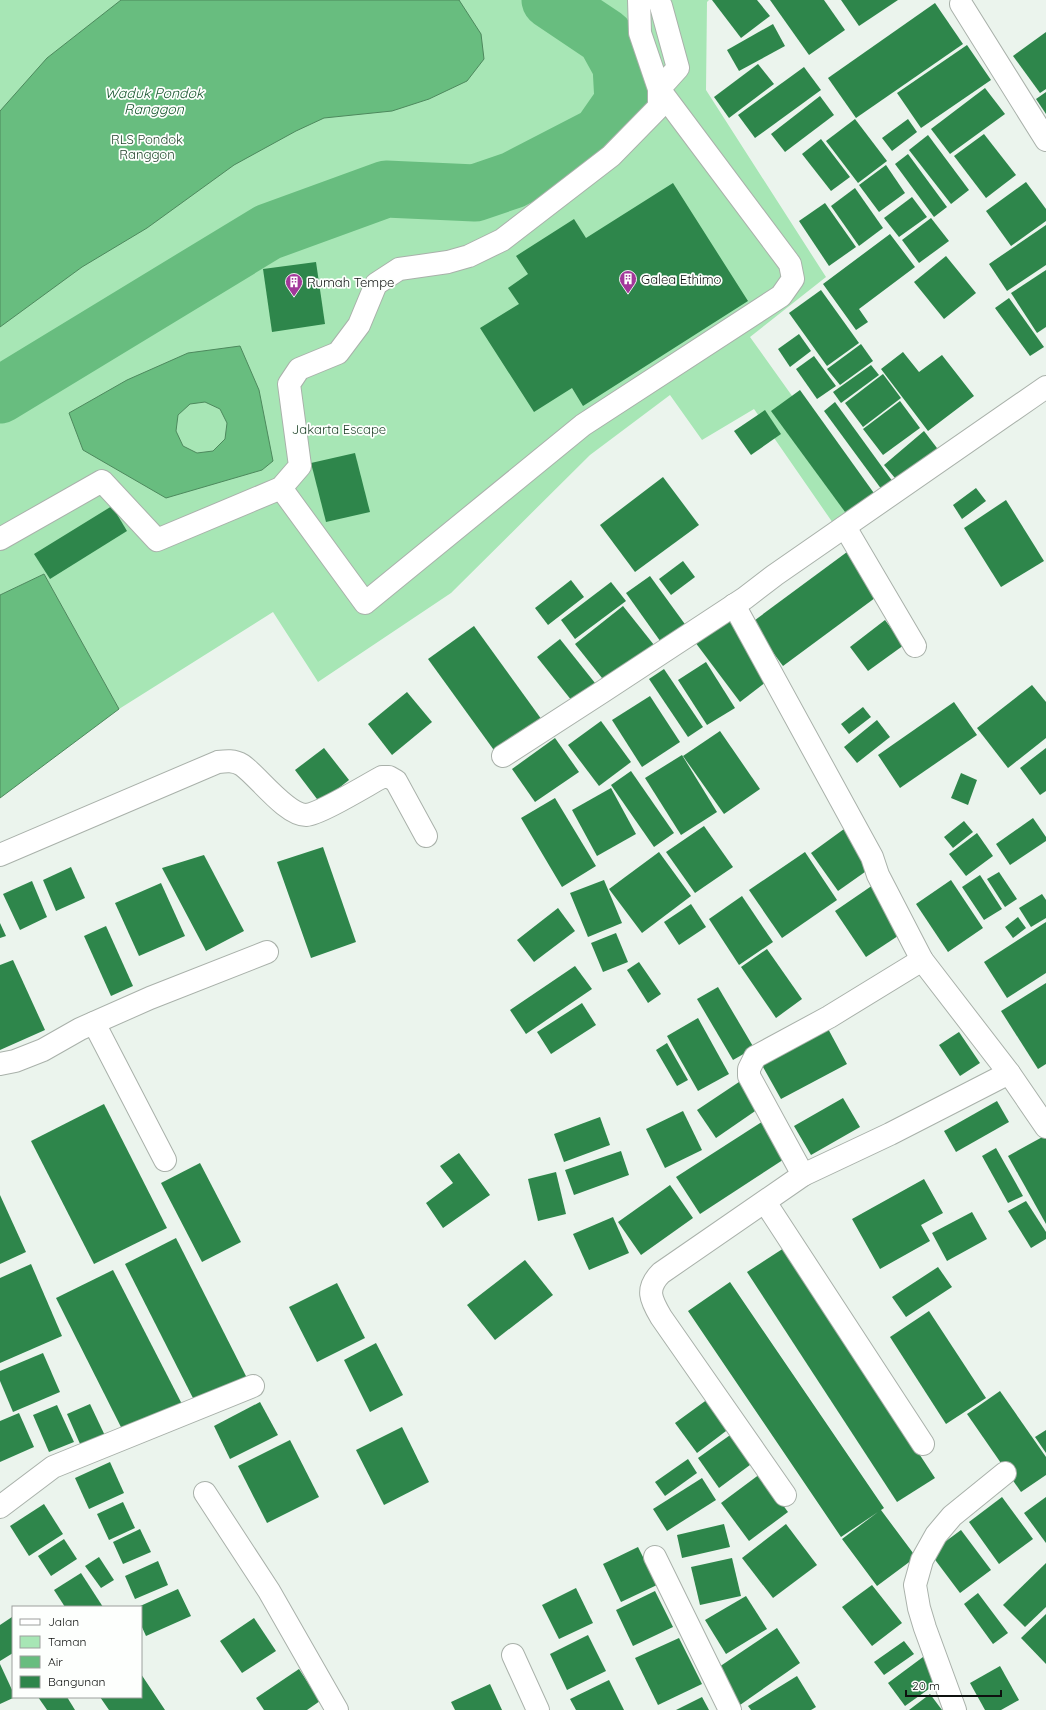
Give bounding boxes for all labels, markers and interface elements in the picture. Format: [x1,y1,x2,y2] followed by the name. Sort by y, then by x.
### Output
[104,84,205,118] water label: Waduk Pondok Ranggon
[111,131,183,162] park label: RLS Pondok Ranggon
[618,269,638,294] building icon: Galea Ethimo
[641,271,722,287] place label: Galea Ethimo
[284,272,304,297] building icon: Rumah Tempe
[307,274,394,290] place label: Rumah Tempe
[292,421,386,437] park label: Jakarta Escape
[12,1606,142,1698] legend
[48,1614,79,1629] text: Jalan
[48,1634,86,1649] text: Taman
[48,1654,63,1669] text: Air
[906,1672,1001,1698] scale bar
[48,1674,105,1689] text: Bangunan
[912,1678,940,1693] text: 20 m

